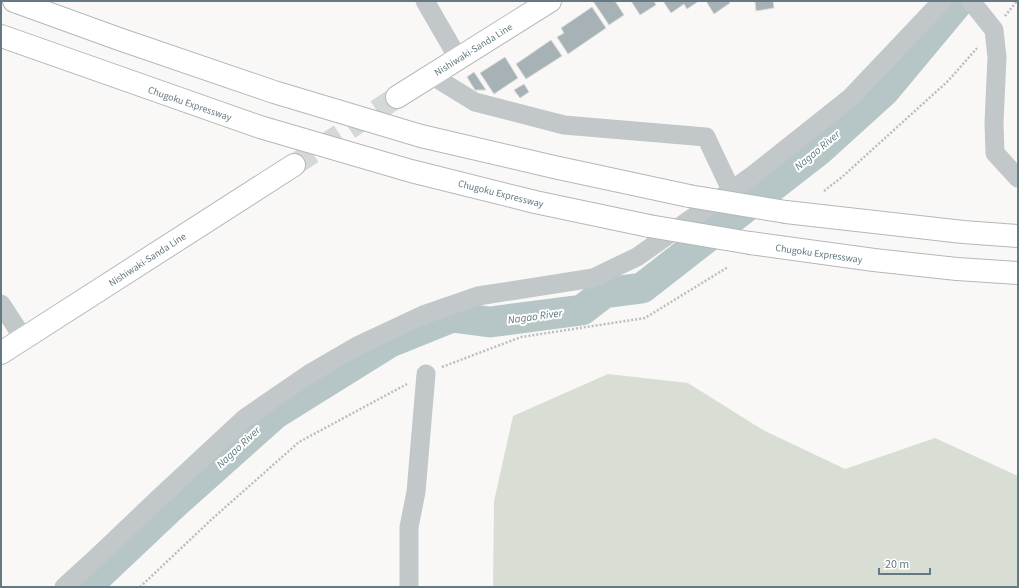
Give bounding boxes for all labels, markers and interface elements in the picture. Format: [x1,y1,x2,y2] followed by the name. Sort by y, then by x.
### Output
[432,20,515,80] street label: Nishiwaki-Sanda Line
[146,83,234,125] street label: Chugoku Expressway
[791,126,844,174] water label: Nagao River
[457,177,545,211] street label: Chugoku Expressway
[106,230,189,290] street label: Nishiwaki-Sanda Line
[774,241,864,267] street label: Chugoku Expressway
[507,305,565,328] water label: Nagao River
[213,422,264,472] water label: Nagao River
[879,550,930,576] scale bar
[885,556,909,573] text: 20 m

